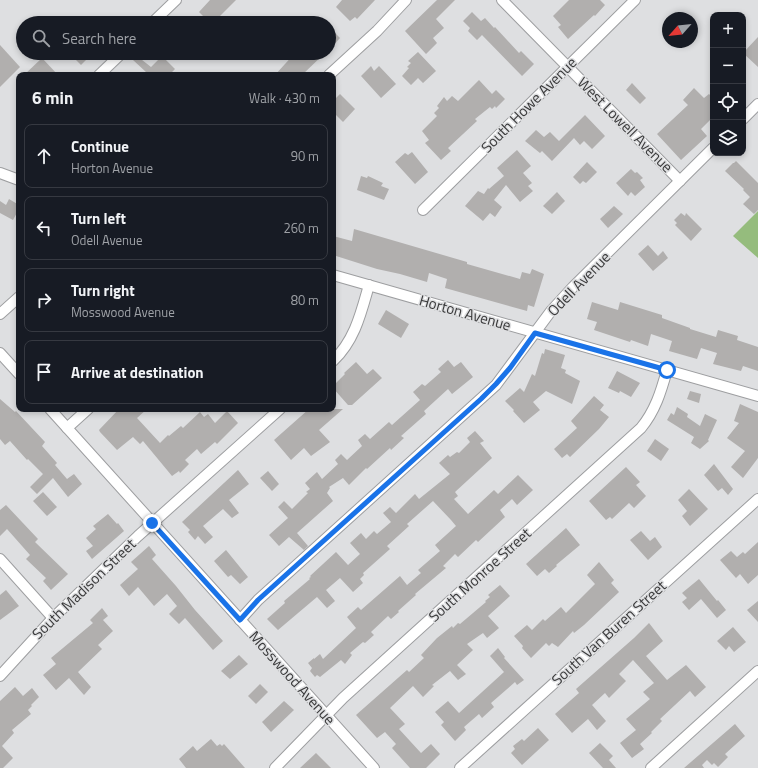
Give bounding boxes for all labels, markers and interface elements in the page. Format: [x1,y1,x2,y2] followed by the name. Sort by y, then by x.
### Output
[662,12,698,48] north arrow
[710,12,746,156] map controls
[710,12,746,48] button: +
[16,16,336,60] search box
[30,27,52,49] icon: search
[62,27,136,50] text: Search here
[710,48,746,84] button: −
[475,51,582,158] street label: South Howe Avenue
[572,72,678,178] street label: West Lowell Avenue
[710,84,746,120] button: locate
[32,85,73,111] text: 6 min
[249,88,320,108] text: Walk · 430 m
[710,120,746,156] button: layers
[71,135,129,158] text: Continue
[33,145,55,167] icon: ahead
[291,146,319,166] text: 90 m
[71,158,153,178] text: Horton Avenue
[71,207,126,230] text: Turn left
[33,217,55,239] icon: left
[283,218,319,238] text: 260 m
[71,230,143,250] text: Odell Avenue
[542,246,616,321] street label: Odell Avenue
[71,279,135,302] text: Turn right
[416,288,514,337] street label: Horton Avenue
[33,289,55,311] icon: right
[291,290,319,310] text: 80 m
[71,302,175,322] text: Mosswood Avenue
[33,361,55,383] icon: arrive
[71,361,204,384] text: Arrive at destination
[658,361,676,379] route start
[143,514,161,532] route end
[423,522,537,627] street label: South Monroe Street
[26,532,141,644] street label: South Madison Street
[546,574,672,691] street label: South Van Buren Street
[244,625,341,730] street label: Mosswood Avenue

